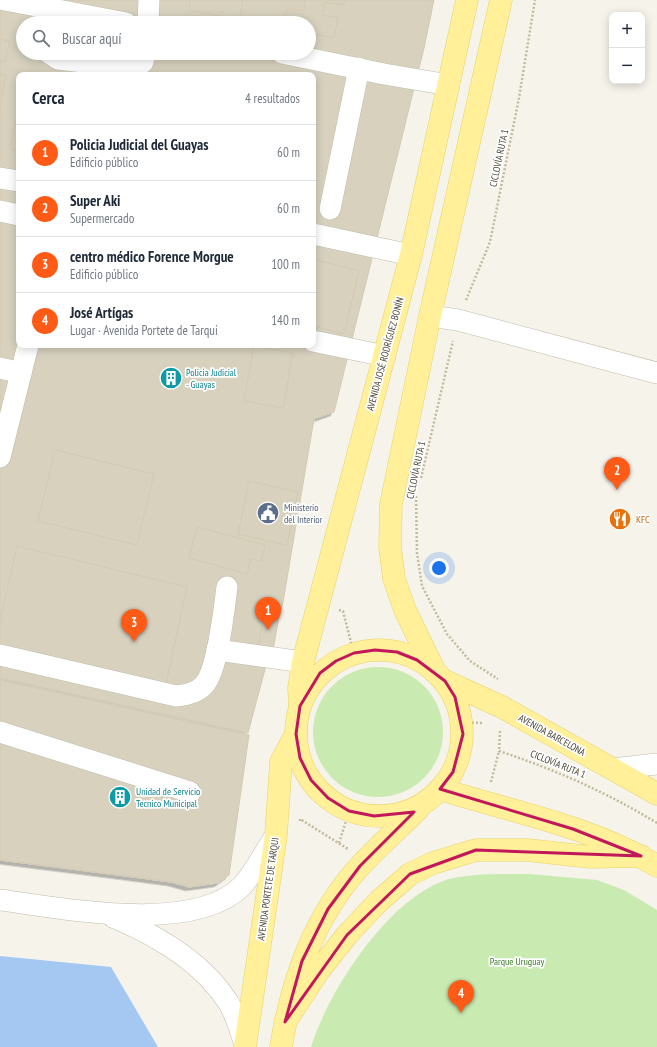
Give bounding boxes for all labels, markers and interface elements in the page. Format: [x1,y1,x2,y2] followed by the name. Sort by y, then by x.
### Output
[609,12,645,84] map controls
[609,12,645,48] button: +
[16,16,316,60] search box
[30,27,52,49] icon: search
[62,29,122,48] text: Buscar aquí
[609,48,645,84] button: −
[32,87,65,109] text: Cerca
[245,90,300,107] text: 4 resultados
[487,128,511,188] street label: CICLOVÍA RUTA 1
[70,135,208,154] text: Policia Judicial del Guayas
[42,144,48,161] text: 1
[277,144,300,161] text: 60 m
[70,154,138,171] text: Edificio público
[70,191,120,210] text: Super Aki
[42,200,48,217] text: 2
[277,200,300,217] text: 60 m
[70,210,134,227] text: Supermercado
[70,247,234,266] text: centro médico Forence Morgue
[42,256,48,273] text: 3
[271,256,300,273] text: 100 m
[70,266,138,283] text: Edificio público
[364,296,406,412] street label: AVENIDA JOSÉ RODRÍGUEZ BONÍN
[70,303,133,322] text: José Artígas
[42,312,48,329] text: 4
[271,312,300,329] text: 140 m
[70,322,218,339] text: Lugar · Avenida Portete de Tarqui
[158,365,184,391] building icon: Policia Judicial - Guayas
[186,366,237,391] place label: Policia Judicial - Guayas
[404,440,428,500] street label: CICLOVÍA RUTA 1
[604,457,630,490] pin: 2
[255,500,281,526] public building icon: Ministerio del Interior
[284,501,323,526] place label: Ministerio del Interior
[607,506,633,532] restaurant icon: KFC
[636,513,650,526] place label: KFC
[429,558,449,578] your location
[255,597,281,630] pin: 1
[121,609,147,642] pin: 3
[516,711,588,759] street label: AVENIDA BARCELONA
[528,747,588,781] street label: CICLOVÍA RUTA 1
[107,784,133,810] building icon: Unidad de Servicio Tecnico Municipal
[136,785,200,810] place label: Unidad de Servicio Tecnico Municipal
[254,837,282,941] street label: AVENIDA PORTETE DE TARQUI
[490,955,545,968] park label: Parque Uruguay
[448,980,474,1013] pin: 4

